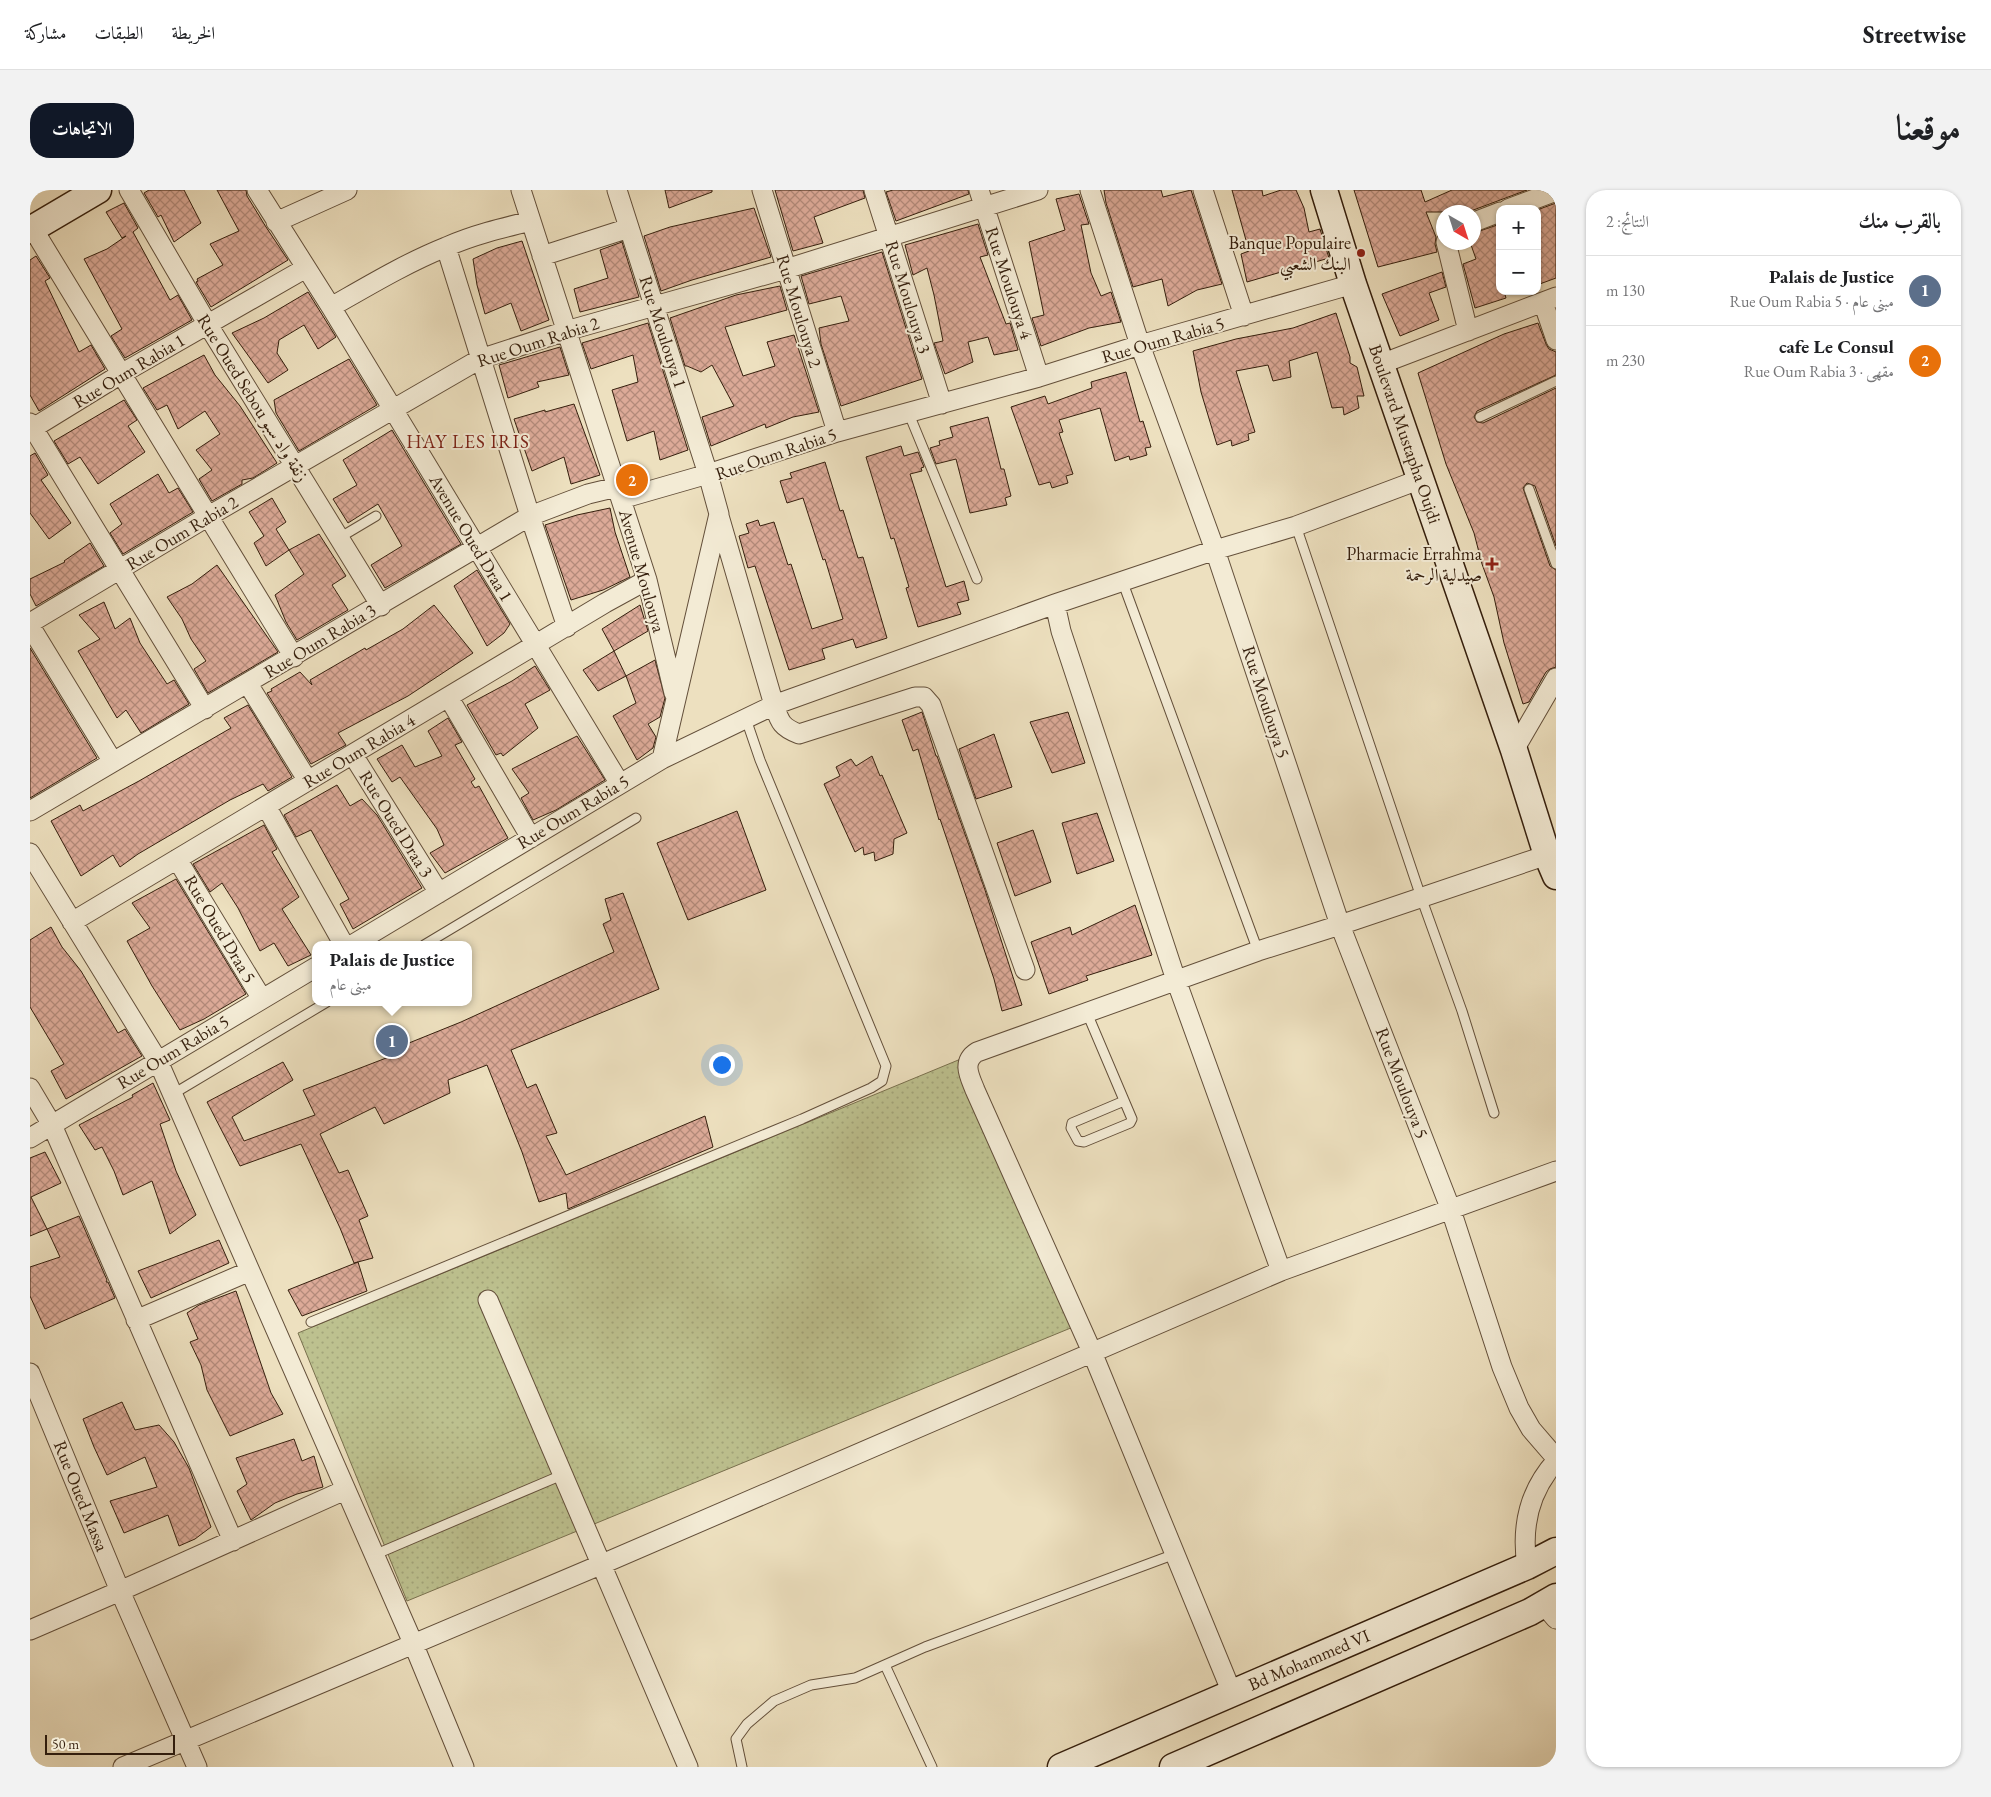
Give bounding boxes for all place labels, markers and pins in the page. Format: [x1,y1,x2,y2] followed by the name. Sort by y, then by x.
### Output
[1229,231,1351,281] place label: Banque Populaire البنك الشعبي
[1355,247,1367,259] marker: Banque Populaire البنك الشعبي
[616,461,648,499] pin: 2
[1346,542,1483,586] place label: Pharmacie Errahma صيدلية الرحمة
[1486,558,1498,570] marker: Pharmacie Errahma صيدلية الرحمة
[376,1022,408,1060] pin: 1

